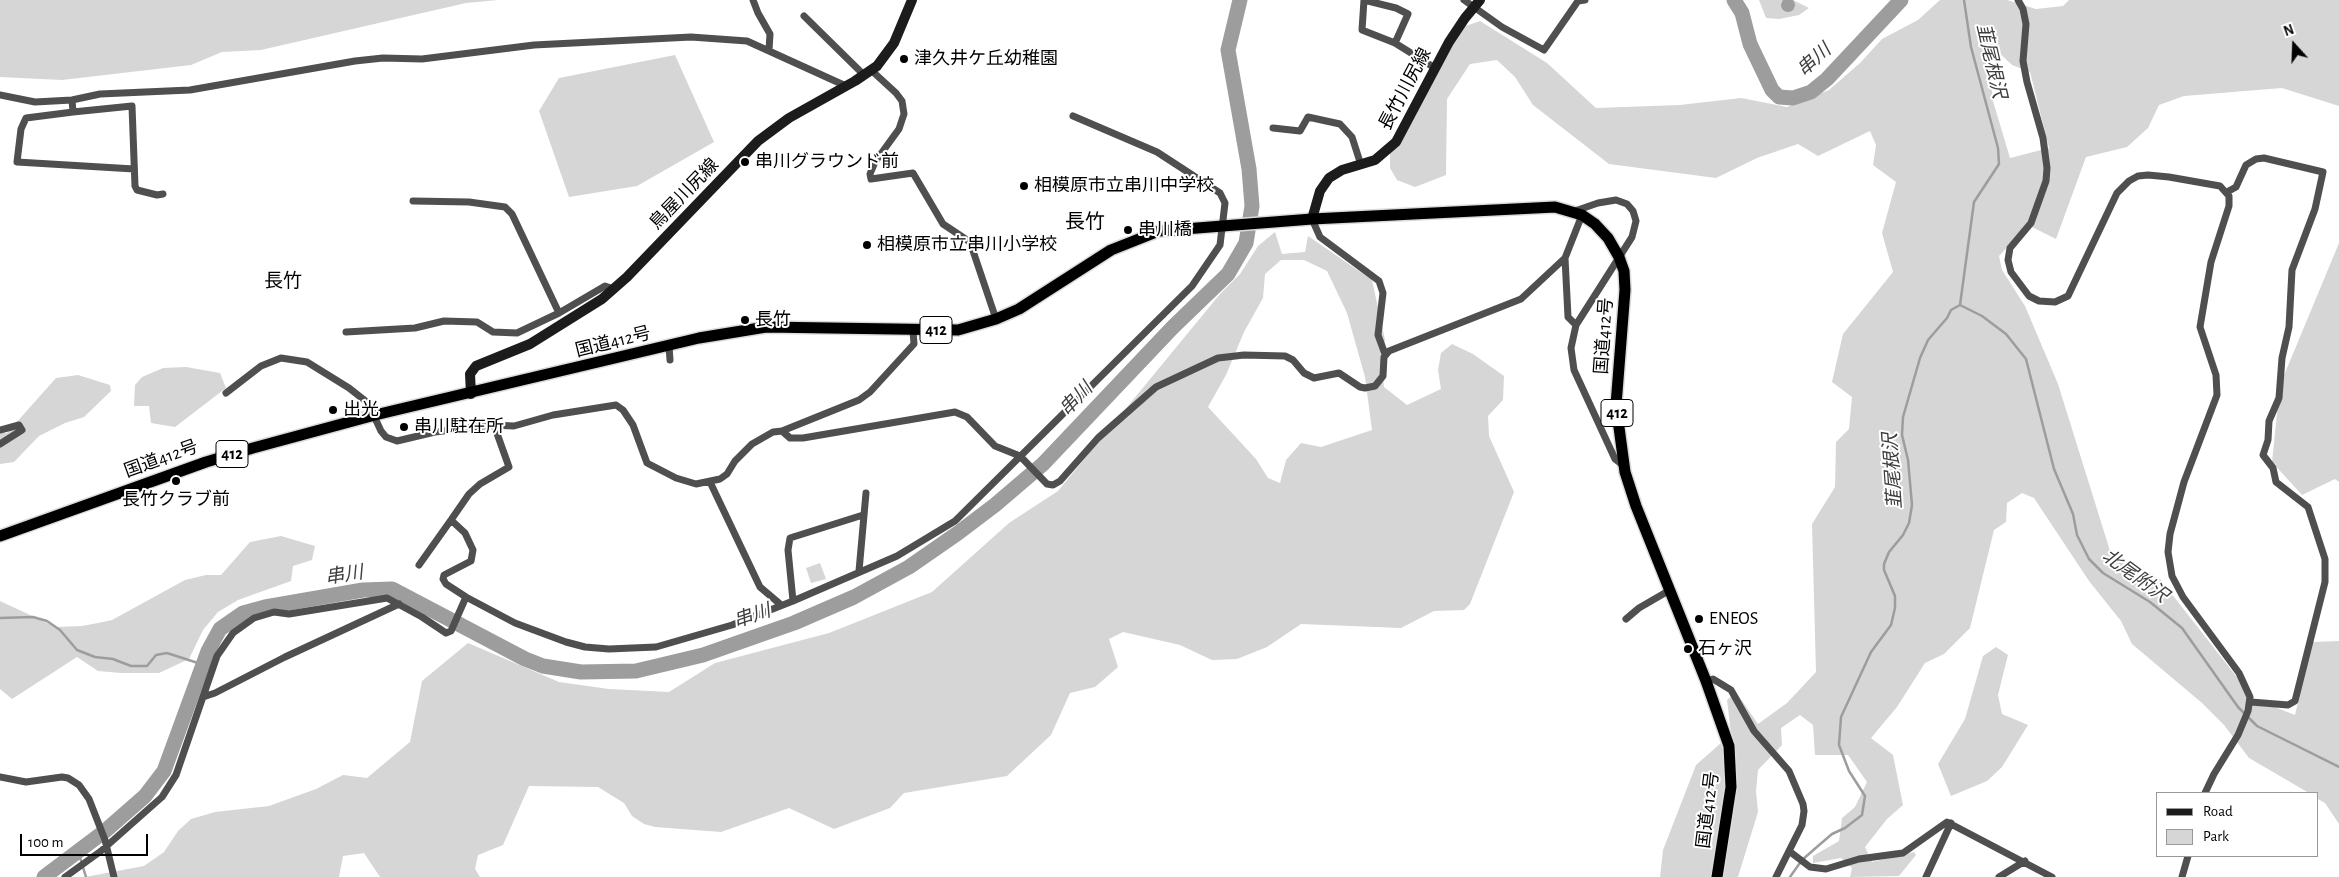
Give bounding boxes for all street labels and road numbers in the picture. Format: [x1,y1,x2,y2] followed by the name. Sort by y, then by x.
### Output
[1374,44,1436,134] street label: 長竹川尻線
[645,154,723,234] street label: 鳥屋川尻線
[1591,297,1617,375] street label: 国道412号
[920,316,952,344] road number: 412
[573,322,653,362] street label: 国道412号
[1601,399,1633,426] road number: 412
[121,436,201,482] street label: 国道412号
[216,440,248,468] road number: 412
[1693,770,1723,850] street label: 国道412号

